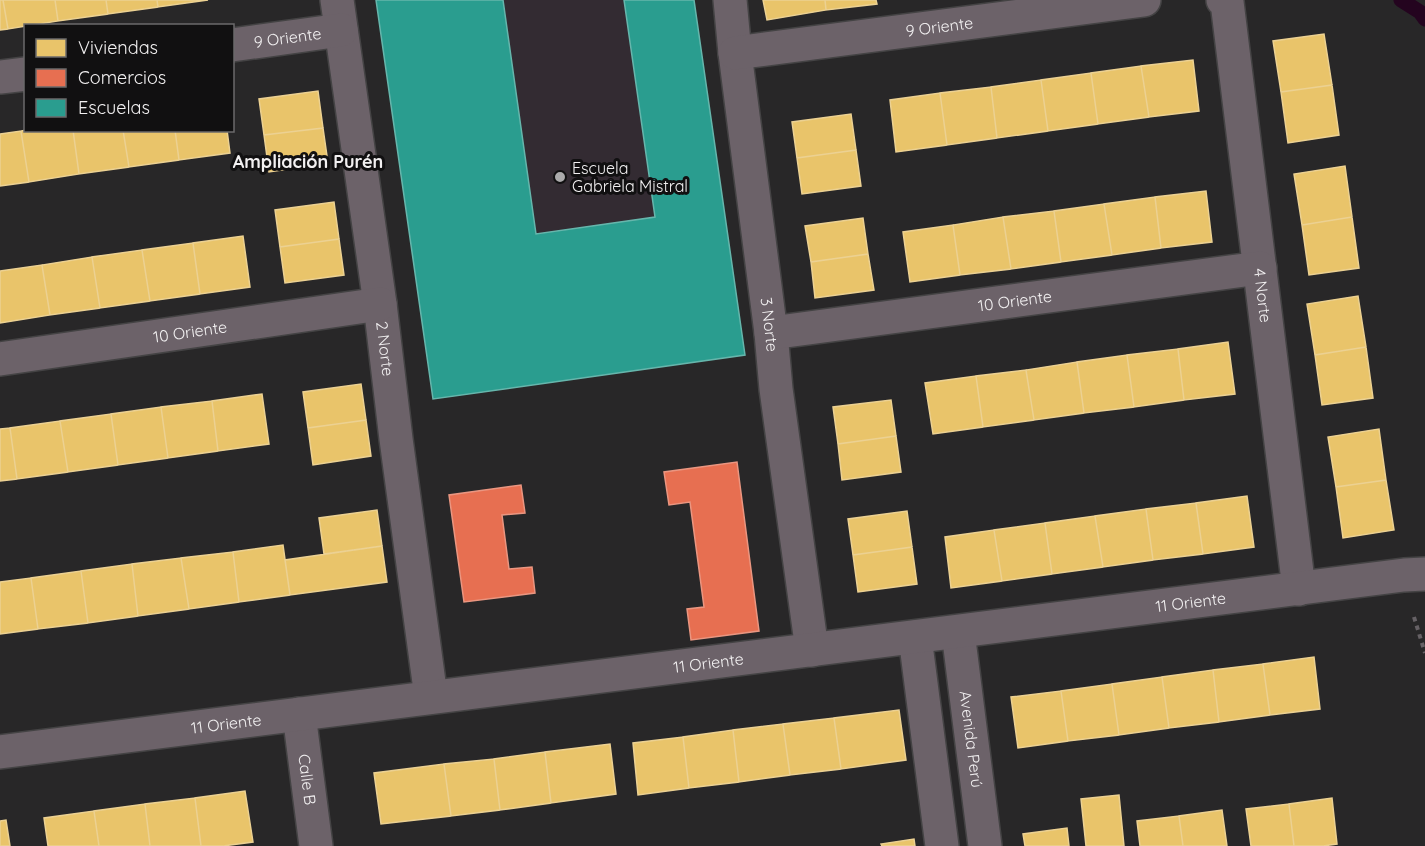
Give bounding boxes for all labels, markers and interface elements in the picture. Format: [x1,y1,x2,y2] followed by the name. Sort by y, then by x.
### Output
[904,12,974,41] street label: 9 Oriente
[252,23,322,52] street label: 9 Oriente
[24,24,234,132] legend
[78,36,158,59] text: Viviendas
[78,66,166,89] text: Comercios
[78,96,150,119] text: Escuelas
[233,150,383,173] district label: Ampliación Purén
[572,158,688,196] place label: Escuela Gabriela Mistral
[553,170,567,184] marker: Escuela Gabriela Mistral
[1250,267,1276,324] street label: 4 Norte
[977,286,1053,315] street label: 10 Oriente
[757,296,783,353] street label: 3 Norte
[152,316,228,347] street label: 10 Oriente
[372,320,398,377] street label: 2 Norte
[1154,588,1227,616] street label: 11 Oriente
[672,648,745,677] street label: 11 Oriente
[955,690,988,789] street label: Avenida Perú
[190,709,263,738] street label: 11 Oriente
[294,753,321,806] street label: Calle B

